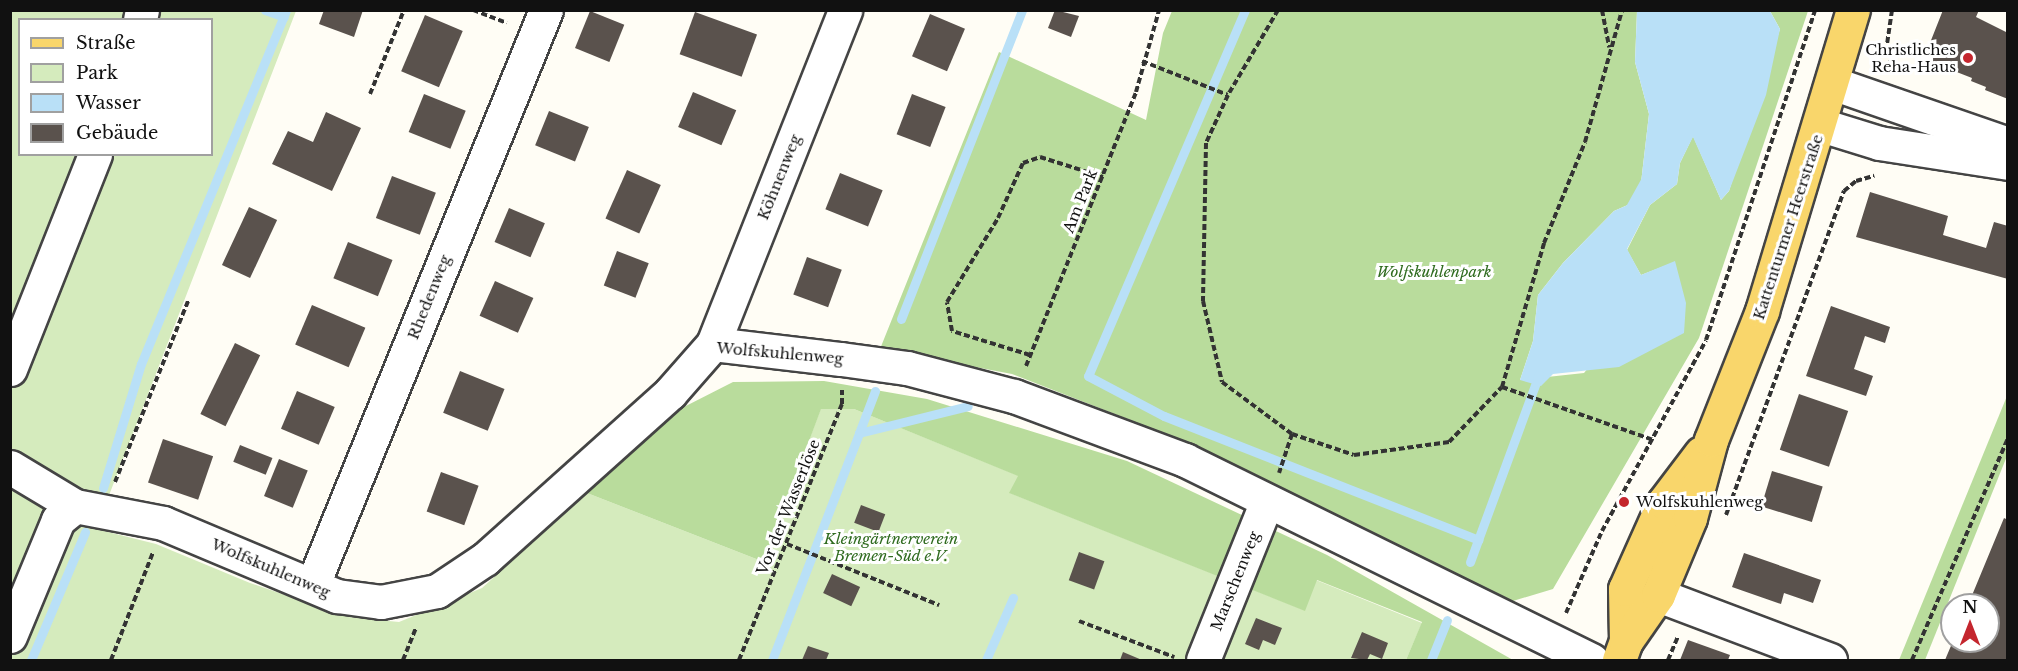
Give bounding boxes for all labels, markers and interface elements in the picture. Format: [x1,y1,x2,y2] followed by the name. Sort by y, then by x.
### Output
[18,18,213,156] legend
[76,32,136,54] text: Straße
[1865,40,1956,75] place label: Christliches Reha-Haus
[1961,51,1975,65] marker: Christliches Reha-Haus
[76,62,118,84] text: Park
[76,92,141,114] text: Wasser
[76,122,158,144] text: Gebäude
[754,132,804,222] street label: Köhnenweg
[1749,132,1827,322] street label: Kattenturmer Heerstraße
[1059,167,1101,235] street label: Am Park
[404,252,454,342] street label: Rhedenweg
[1377,263,1491,281] park label: Wolfskuhlenpark
[716,338,844,368] street label: Wolfskuhlenweg
[752,436,824,578] street label: Vor der Wasserlöse
[1636,493,1763,511] place label: Wolfskuhlenweg
[1617,495,1631,509] marker: Wolfskuhlenweg
[824,529,958,564] park label: Kleingärtnerverein Bremen-Süd e.V.
[1207,529,1263,633] street label: Marschenweg
[209,535,333,601] street label: Wolfskuhlenweg
[1940,593,2000,653] north arrow
[1962,597,1978,617] text: N

